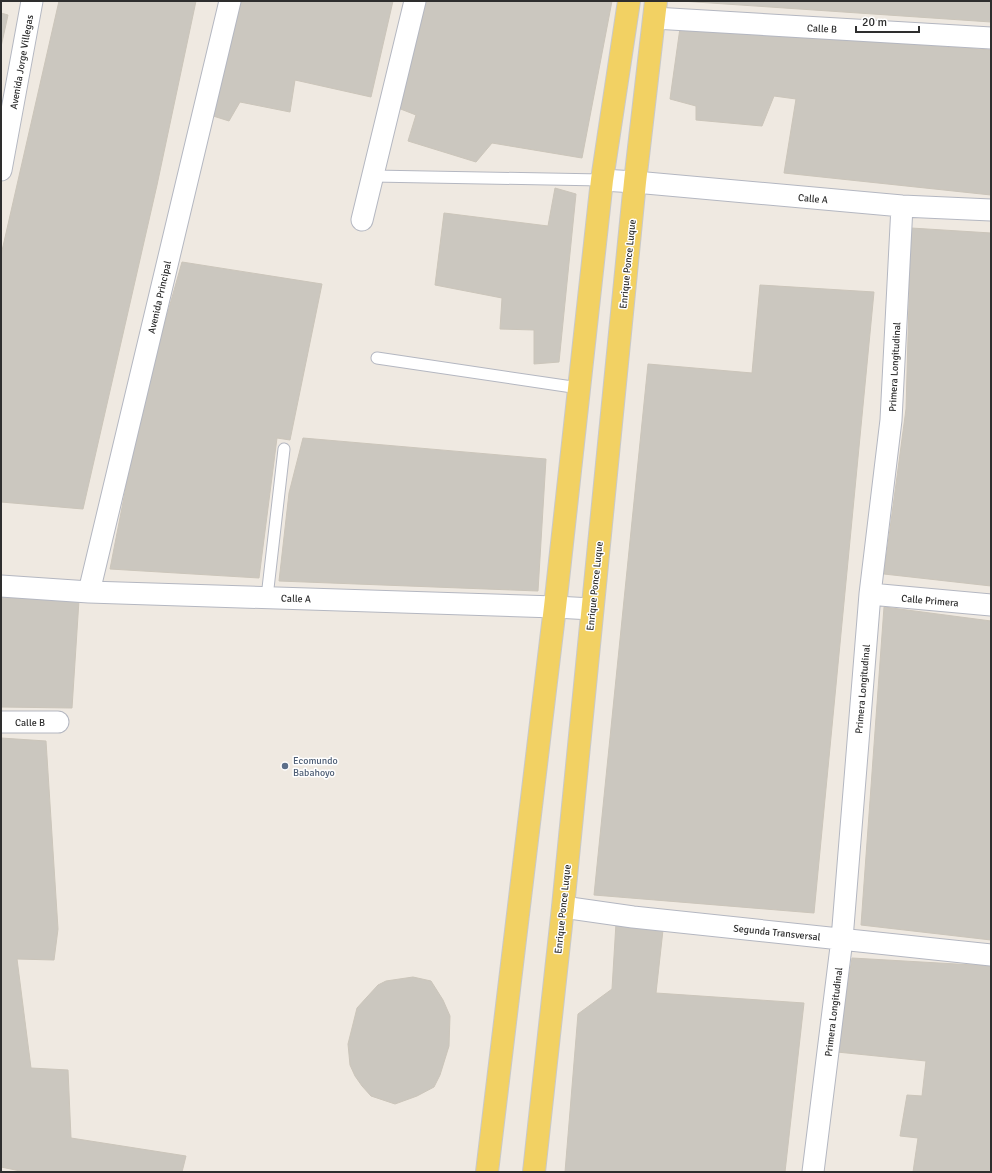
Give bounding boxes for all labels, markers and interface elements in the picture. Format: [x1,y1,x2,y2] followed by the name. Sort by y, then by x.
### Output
[856,8,919,34] scale bar
[8,13,36,110] street label: Avenida Jorge Villegas
[862,15,887,30] text: 20 m
[807,22,837,36] street label: Calle B
[797,192,828,206] street label: Calle A
[617,219,639,309] street label: Enrique Ponce Luque
[146,260,174,335] street label: Avenida Principal
[887,322,903,412] street label: Primera Longitudinal
[584,541,606,631] street label: Enrique Ponce Luque
[281,592,311,606] street label: Calle A
[901,593,959,609] street label: Calle Primera
[853,644,873,734] street label: Primera Longitudinal
[15,717,45,729] street label: Calle B
[293,755,338,779] place label: Ecomundo Babahoyo
[280,761,290,771] marker: Ecomundo Babahoyo
[552,864,574,954] street label: Enrique Ponce Luque
[733,922,821,944] street label: Segunda Transversal
[823,967,845,1057] street label: Primera Longitudinal

